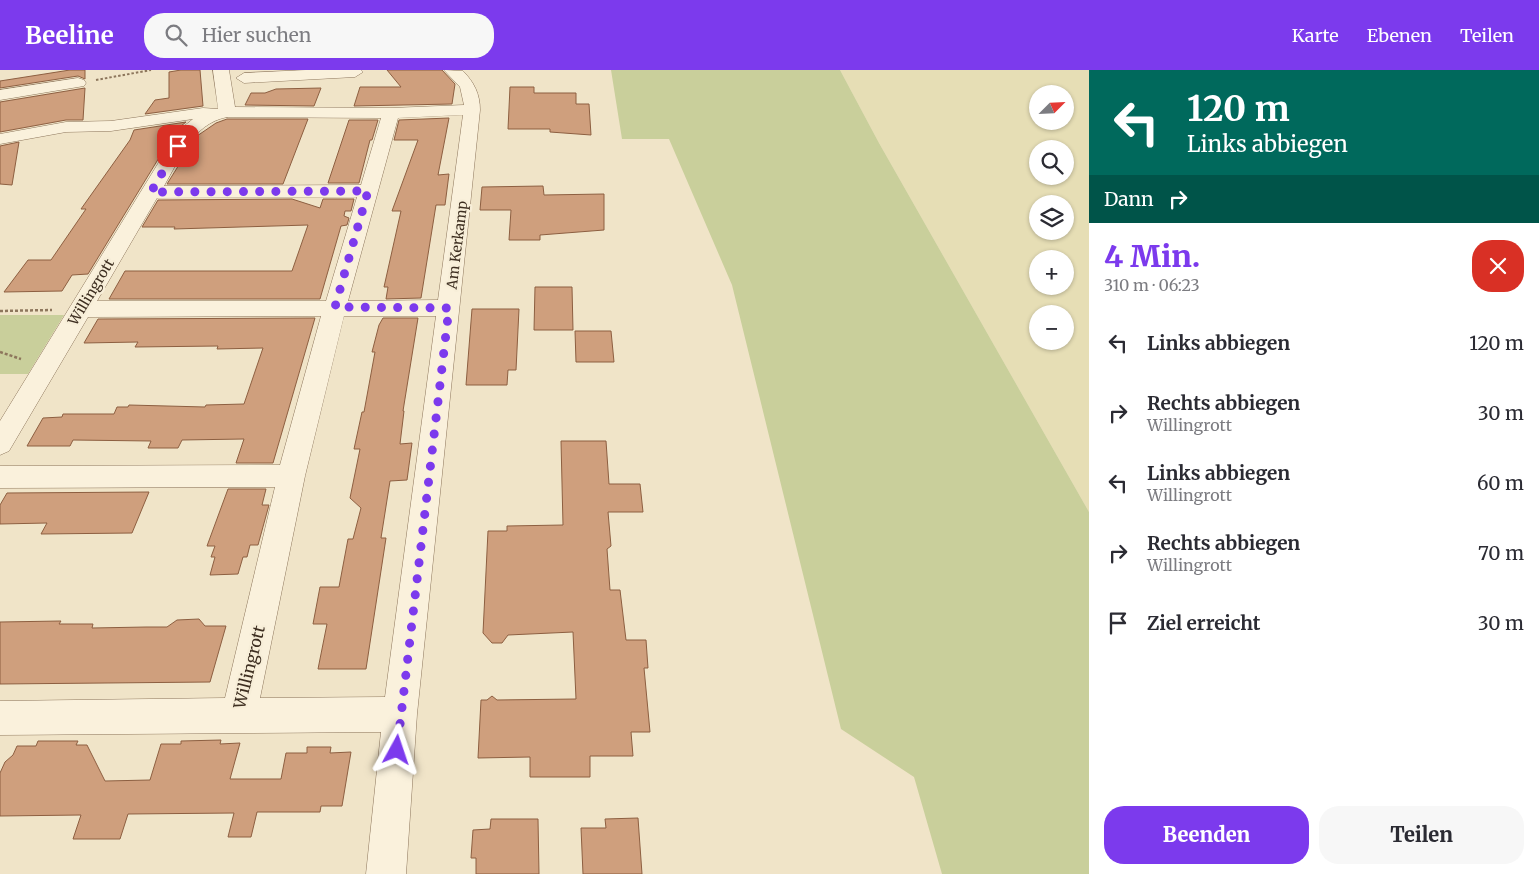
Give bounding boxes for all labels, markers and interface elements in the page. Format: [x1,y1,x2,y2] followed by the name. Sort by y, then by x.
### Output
[144,13,494,58] search box
[25,20,114,51] text: Beeline
[162,21,190,49] icon: search
[202,23,311,47] text: Hier suchen
[1292,24,1339,47] text: Karte
[1367,24,1432,47] text: Ebenen
[1460,24,1514,47] text: Teilen
[1029,85,1074,130] north arrow
[1029,85,1074,350] map controls
[1187,87,1290,131] text: 120 m
[1104,90,1169,155] icon: left
[157,125,199,167] pin
[1187,130,1348,158] text: Links abbiegen
[164,132,192,160] icon: arrive
[1029,140,1074,185] button: search
[1164,185,1192,213] icon: right
[1104,187,1154,211] text: Dann
[1029,195,1074,240] button: layers
[443,199,471,291] street label: Am Kerkamp
[1104,237,1200,275] text: 4 Min.
[1472,240,1524,292] button: close
[1029,250,1074,295] button: +
[64,255,118,329] street label: Willingrott
[1104,275,1200,295] text: 310 m · 06:23
[1029,305,1074,350] button: −
[1104,329,1132,357] icon: left
[1147,331,1290,355] text: Links abbiegen
[1469,331,1524,355] text: 120 m
[1147,391,1300,415] text: Rechts abbiegen
[1104,399,1132,427] icon: right
[1478,401,1524,425] text: 30 m
[1147,415,1232,435] text: Willingrott
[1147,461,1290,485] text: Links abbiegen
[1104,469,1132,497] icon: left
[1477,471,1524,495] text: 60 m
[1147,485,1232,505] text: Willingrott
[1147,531,1300,555] text: Rechts abbiegen
[1104,539,1132,567] icon: right
[1478,541,1524,565] text: 70 m
[1147,555,1232,575] text: Willingrott
[1104,609,1132,637] icon: arrive
[1147,611,1260,635] text: Ziel erreicht
[1478,611,1524,635] text: 30 m
[229,623,269,712] street label: Willingrott
[370,723,422,775] position arrow
[1104,806,1309,864] button: Beenden
[1319,806,1524,864] button: Teilen

